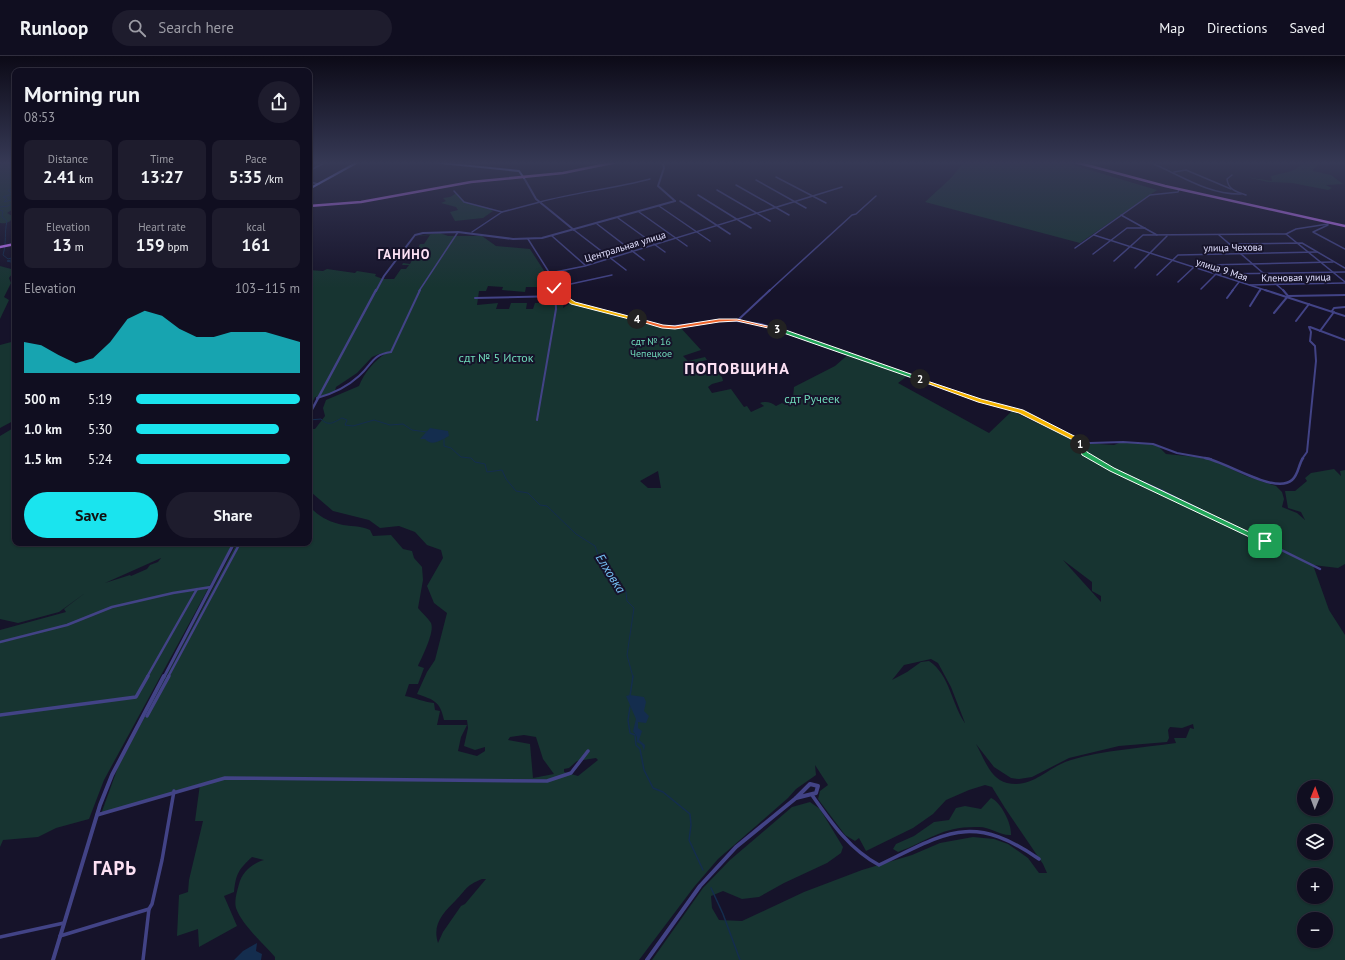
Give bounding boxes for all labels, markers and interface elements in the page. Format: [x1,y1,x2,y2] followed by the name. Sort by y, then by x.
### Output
[112,10,392,46] search box
[20,16,88,40] text: Runloop
[126,17,148,39] icon: search
[158,18,234,37] text: Search here
[1159,19,1185,37] text: Map
[1207,19,1267,37] text: Directions
[1289,19,1325,37] text: Saved
[24,80,140,108] text: Morning run
[258,81,300,123] button: share
[24,109,55,126] text: 08:53
[48,152,88,166] text: Distance
[150,152,174,166] text: Time
[245,152,267,166] text: Pace
[43,166,76,188] text: 2.41
[140,166,184,188] text: 13:27
[229,166,262,188] text: 5:35
[76,172,93,186] text: km
[262,172,283,186] text: /km
[46,220,90,234] text: Elevation
[138,220,186,234] text: Heart rate
[247,220,265,234] text: kcal
[583,228,667,265] street label: Центральная улица
[52,234,72,256] text: 13
[136,234,165,256] text: 159
[242,234,270,256] text: 161
[72,240,84,254] text: m
[165,240,188,254] text: bpm
[1203,240,1263,255] street label: улица Чехова
[377,246,431,263] district label: ГАНИНО
[1194,255,1250,284] street label: улица 9 Мая
[1261,270,1331,285] street label: Кленовая улица
[537,271,571,305] pin
[543,277,565,299] icon: check
[24,280,76,297] text: Elevation
[235,280,300,297] text: 103–115 m
[627,309,647,329] pin: 4
[634,312,640,326] text: 4
[767,319,787,339] pin: 3
[774,322,780,336] text: 3
[630,335,672,360] park label: сдт № 16 Чепецкое
[459,350,534,365] park label: сдт № 5 Исток
[684,358,790,378] district label: ПОПОВЩИНА
[910,369,930,389] pin: 2
[917,372,923,386] text: 2
[24,391,60,408] text: 500 m
[88,391,112,408] text: 5:19
[784,391,840,406] park label: сдт Ручеек
[24,421,62,438] text: 1.0 km
[88,421,112,438] text: 5:30
[1070,434,1090,454] pin: 1
[1077,437,1083,451] text: 1
[24,451,62,468] text: 1.5 km
[88,451,112,468] text: 5:24
[24,492,158,538] button: Save
[166,492,300,538] button: Share
[1248,524,1282,558] pin
[1254,530,1276,552] icon: arrive
[592,550,630,597] water label: Елховка
[1297,780,1333,816] north arrow
[1297,780,1333,948] map controls
[1297,824,1333,860] button: layers
[93,856,137,880] district label: ГАРЬ
[1297,868,1333,904] button: +
[1297,912,1333,948] button: −

